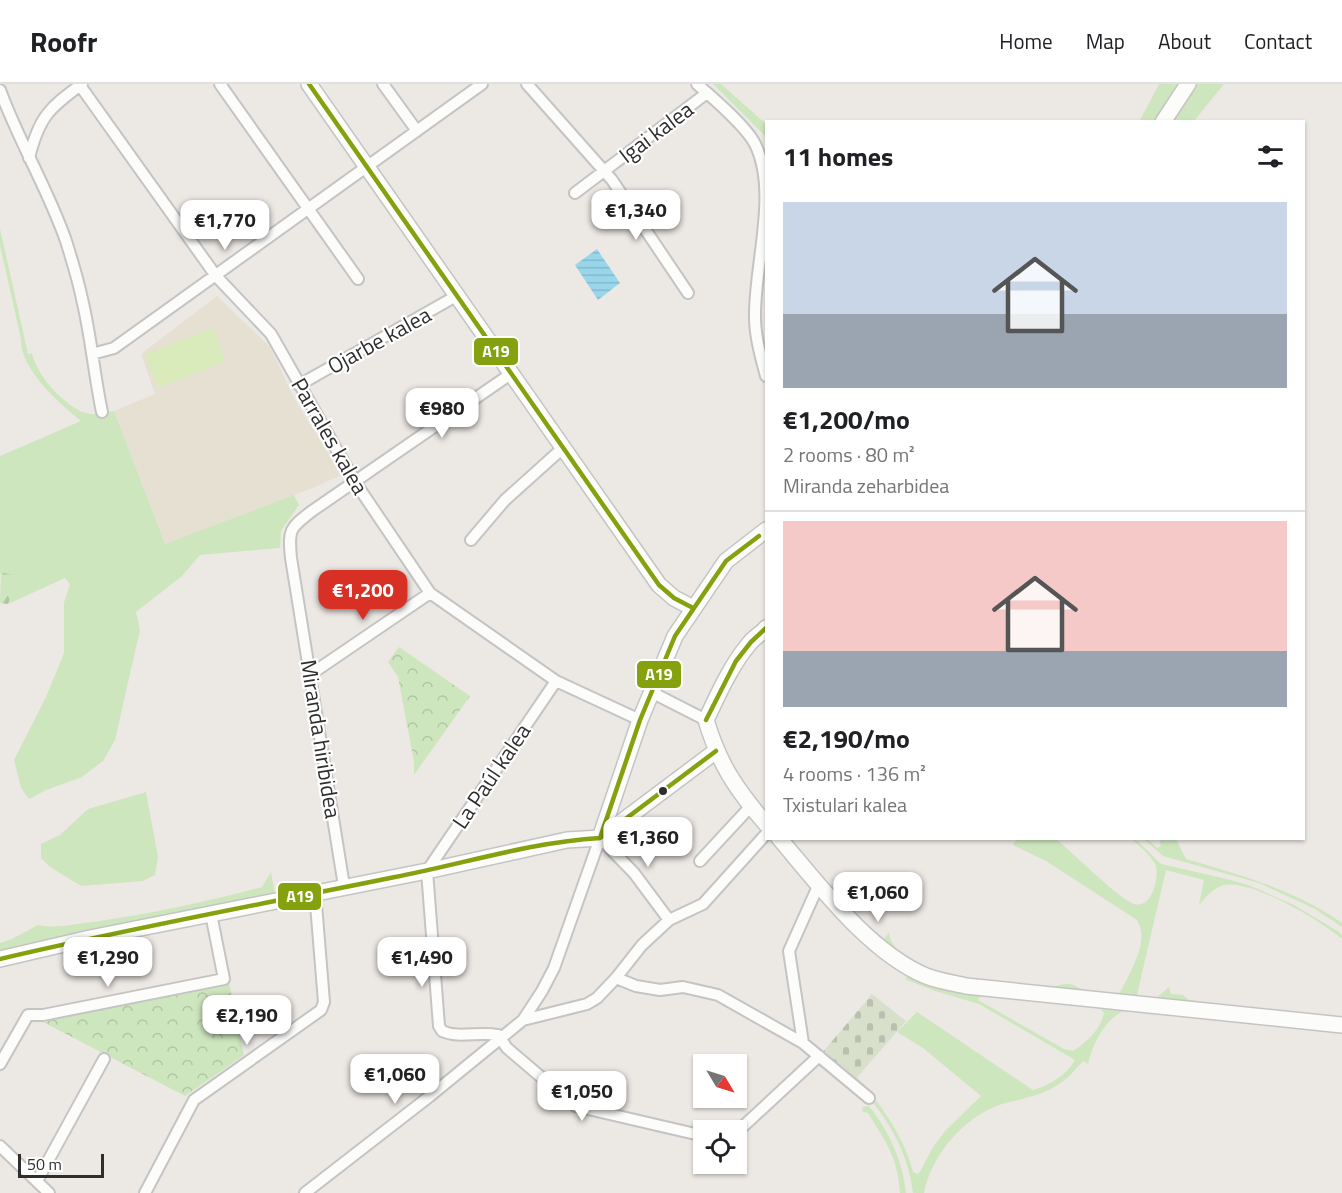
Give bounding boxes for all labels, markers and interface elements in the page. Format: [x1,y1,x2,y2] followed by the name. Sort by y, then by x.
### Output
[30,20,97,63] text: Roofr
[999,25,1053,57] text: Home
[1086,25,1125,57] text: Map
[1158,25,1211,57] text: About
[1244,25,1312,57] text: Contact
[611,93,701,171] street label: Igai kalea
[783,137,893,176] text: 11 homes
[1254,140,1287,173] icon: filters
[587,190,685,241] pin: €1,340
[605,194,667,225] text: €1,340
[176,200,274,251] pin: €1,770
[194,204,256,235] text: €1,770
[981,241,1089,349] icon: home
[321,297,437,383] street label: Ojarbe kalea
[473,337,519,366] line badge: A19
[482,339,510,363] text: A19
[283,371,377,501] street label: Parrales kalea
[406,388,478,439] pin: €980
[420,392,464,423] text: €980
[783,400,910,439] text: €1,200/mo
[783,439,915,470] text: 2 rooms · 80 m²
[783,470,949,501] text: Miranda zeharbidea
[981,560,1089,668] icon: home
[314,570,412,621] pin: €1,200
[332,574,394,605] text: €1,200
[292,657,350,821] street label: Miranda hiribidea
[636,660,682,689] line badge: A19
[645,662,673,686] text: A19
[443,716,539,836] street label: La Paúl kalea
[783,719,910,758] text: €2,190/mo
[783,758,926,789] text: 4 rooms · 136 m²
[657,785,669,797] unlabelled marker
[783,789,907,820] text: Txistulari kalea
[599,817,697,868] pin: €1,360
[617,821,679,852] text: €1,360
[829,872,927,923] pin: €1,060
[847,876,909,907] text: €1,060
[277,882,322,911] line badge: A19
[286,884,314,908] text: A19
[59,937,157,988] pin: €1,290
[373,937,471,988] pin: €1,490
[77,941,139,972] text: €1,290
[391,941,453,972] text: €1,490
[198,995,296,1046] pin: €2,190
[216,999,278,1030] text: €2,190
[346,1054,444,1105] pin: €1,060
[693,1054,747,1108] north arrow
[693,1054,747,1174] map controls
[364,1058,426,1089] text: €1,060
[533,1071,631,1122] pin: €1,050
[551,1075,613,1106] text: €1,050
[693,1120,747,1174] button: locate
[18,1151,104,1178] scale bar
[27,1152,62,1176] text: 50 m

